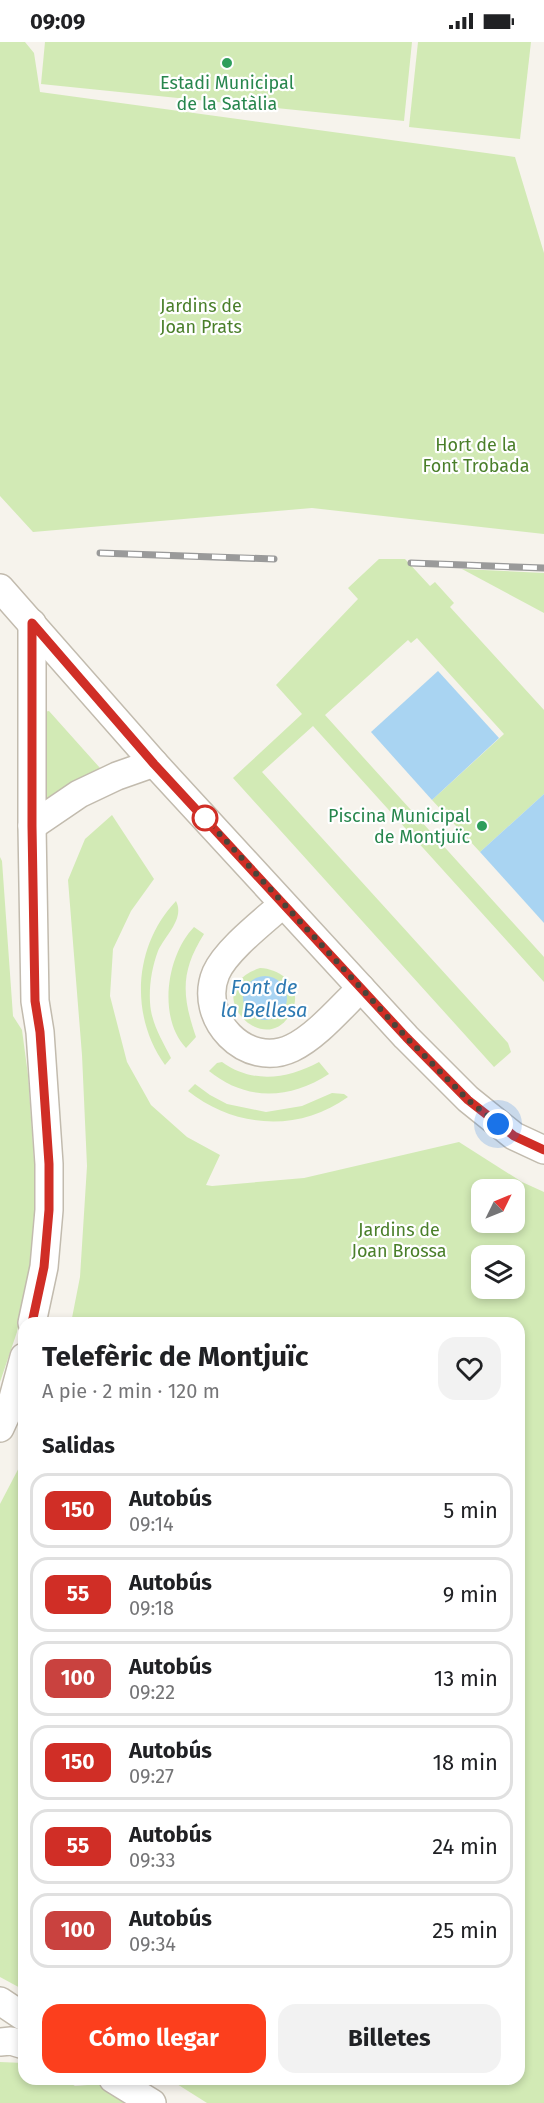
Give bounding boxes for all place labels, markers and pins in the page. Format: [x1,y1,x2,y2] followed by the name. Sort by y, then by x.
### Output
[220,56,234,70] marker: Estadi Municipal de la Satàlia
[160,72,294,115] place label: Estadi Municipal de la Satàlia
[192,805,218,831] unlabelled marker
[328,805,470,848] place label: Piscina Municipal de Montjuïc
[475,819,489,833] marker: Piscina Municipal de Montjuïc

